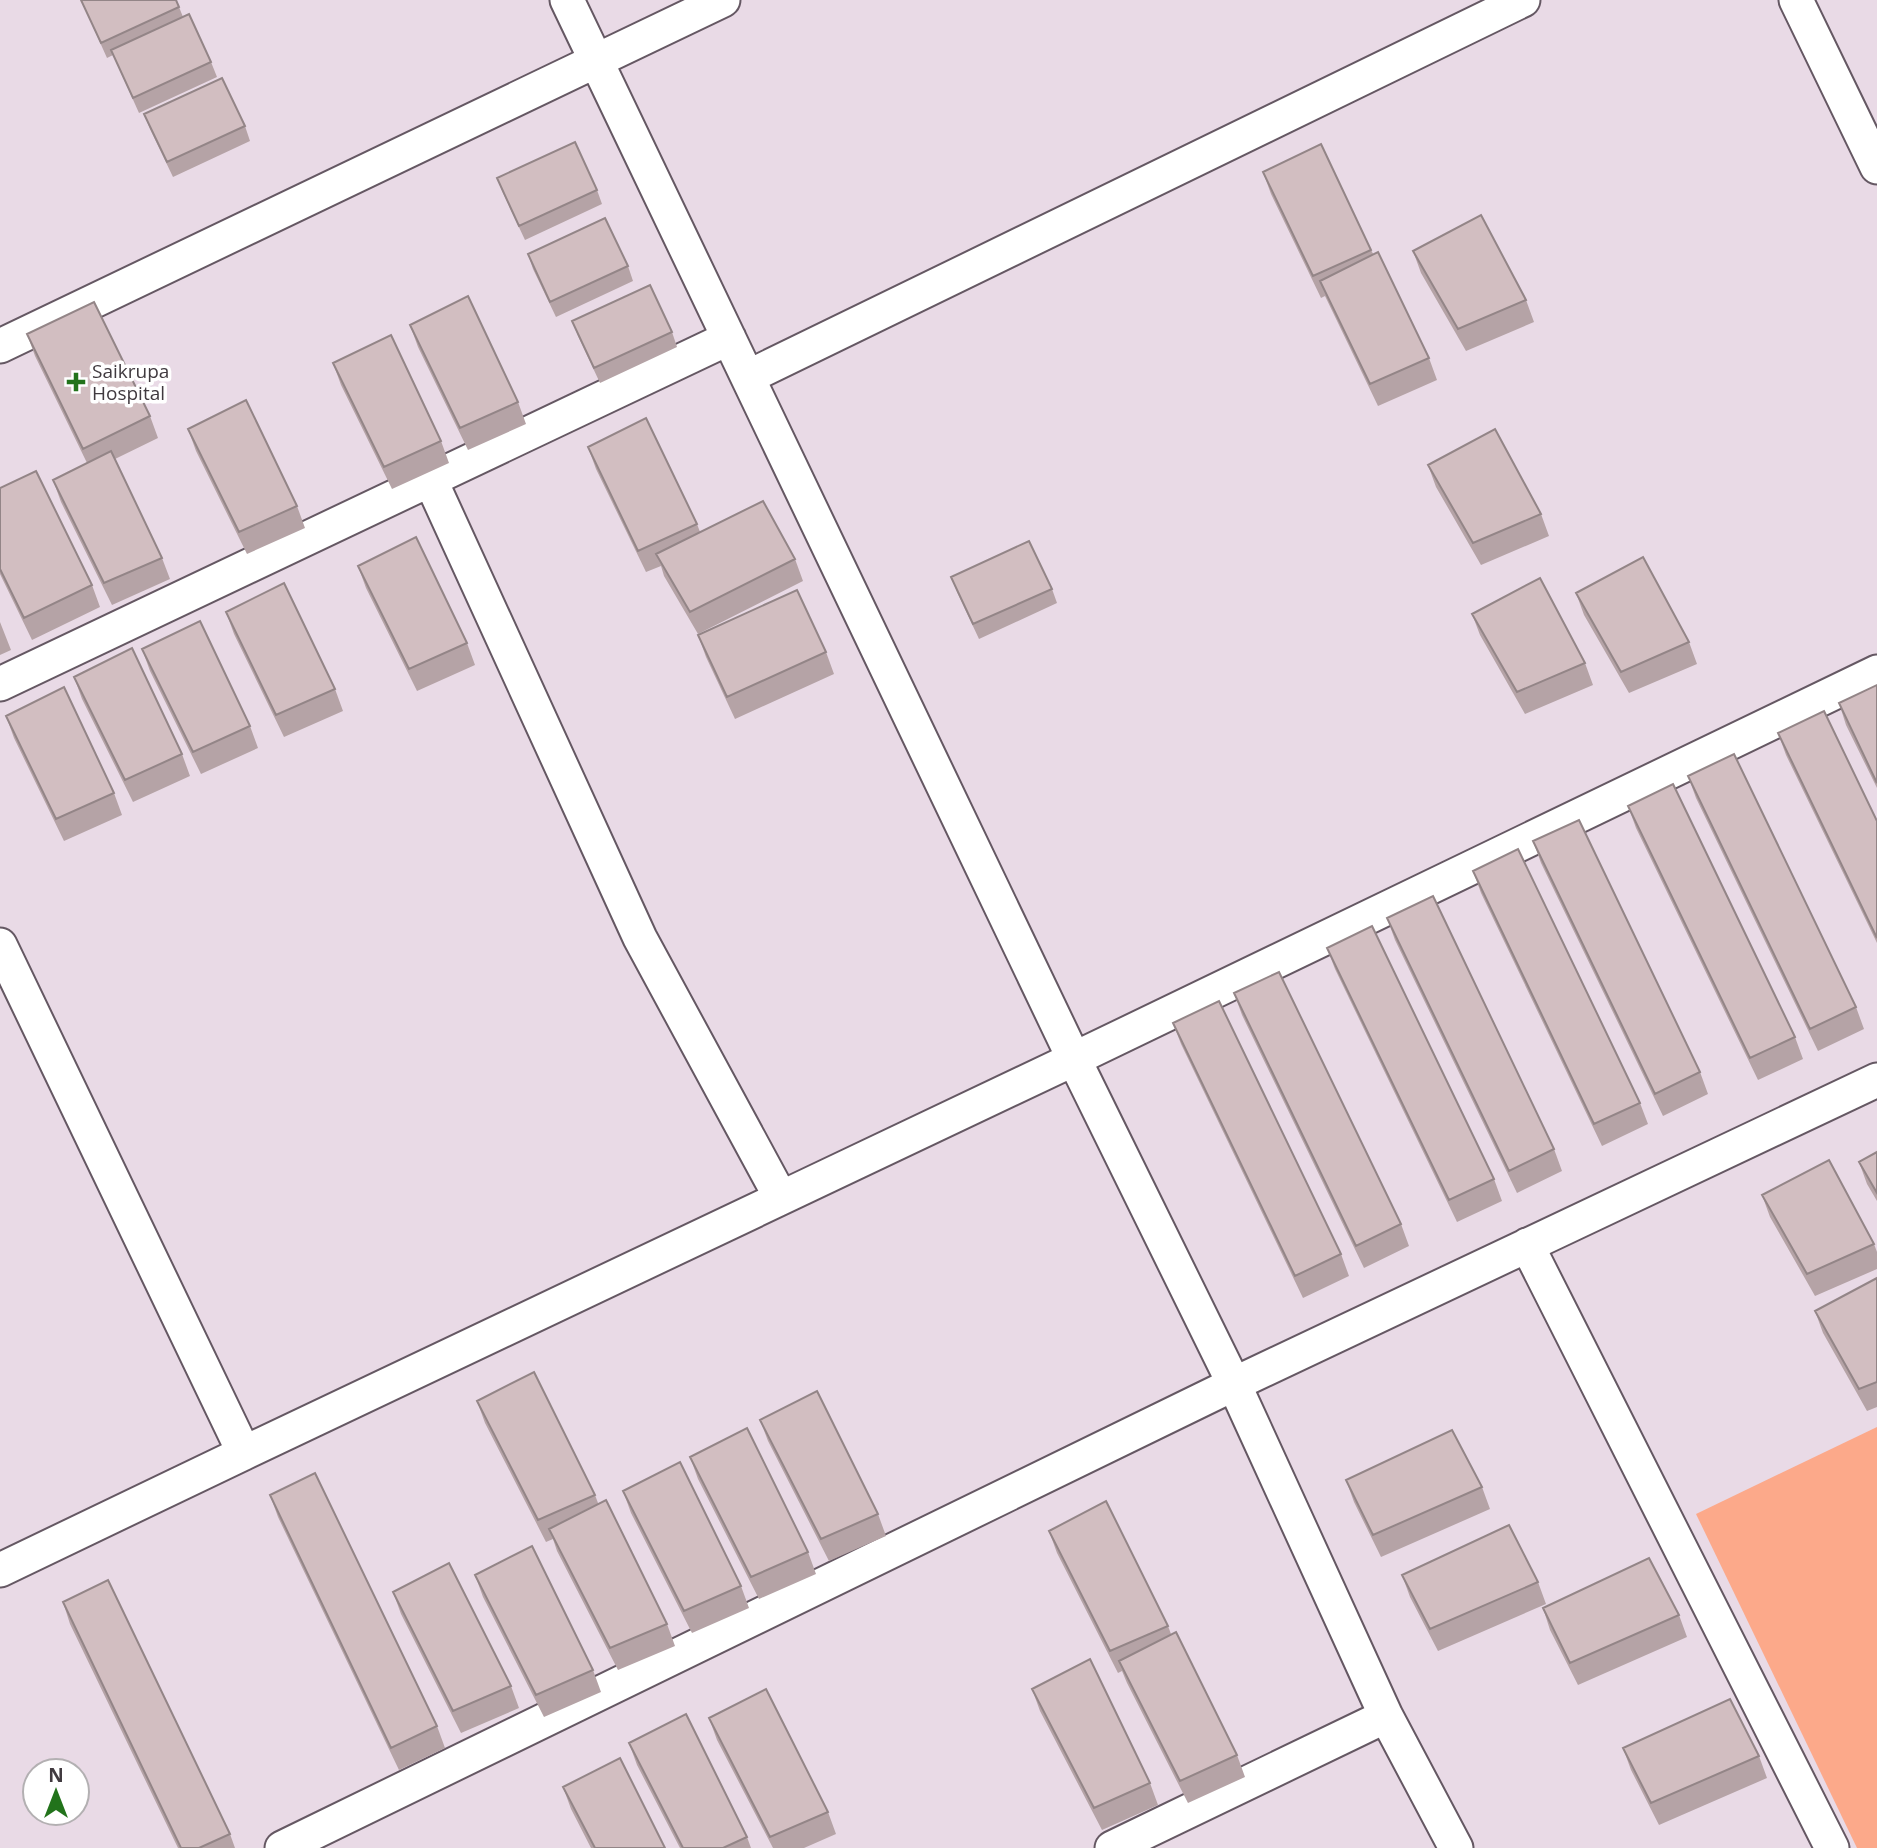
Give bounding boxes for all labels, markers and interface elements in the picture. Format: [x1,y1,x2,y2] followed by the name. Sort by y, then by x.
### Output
[92,358,169,406] place label: Saikrupa Hospital
[66,372,86,392] marker: Saikrupa Hospital
[21,1757,91,1827] north arrow
[48,1762,64,1788] text: N

